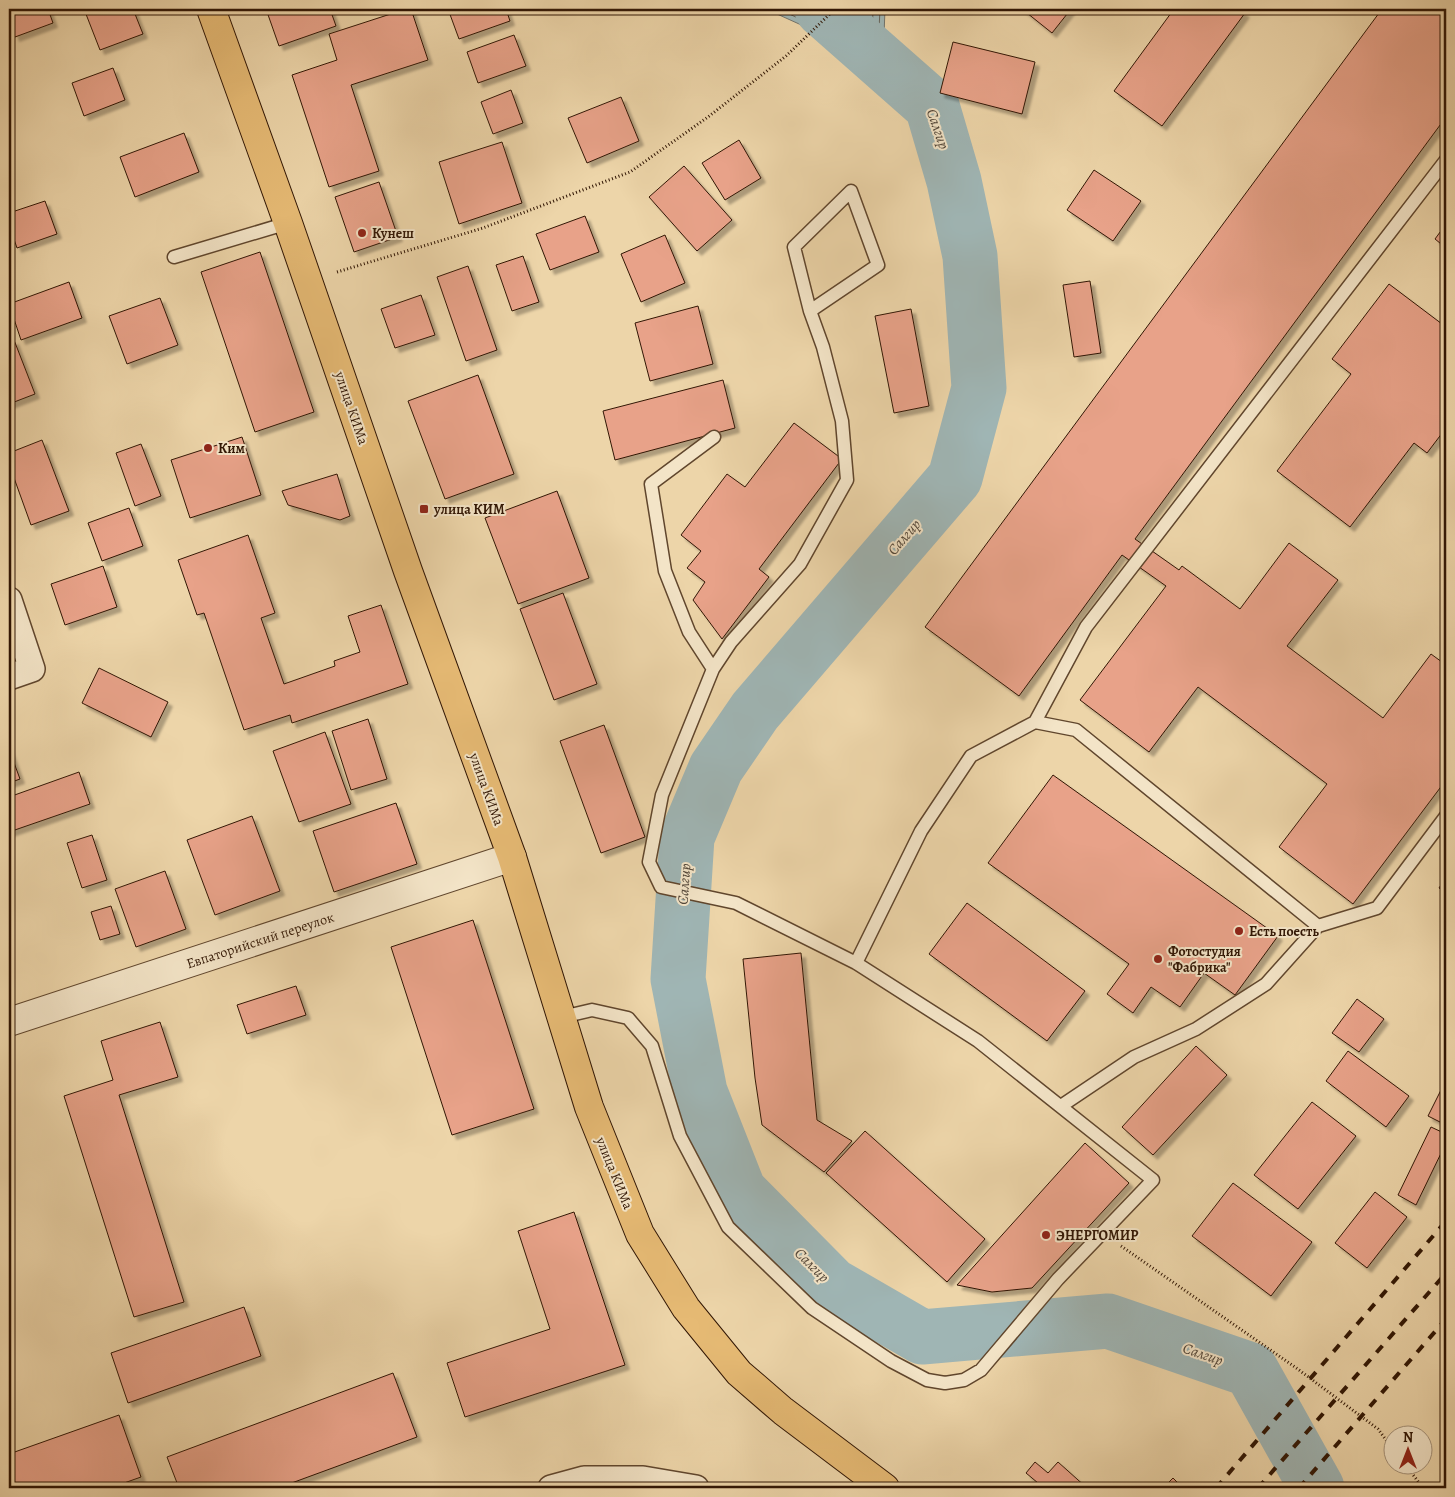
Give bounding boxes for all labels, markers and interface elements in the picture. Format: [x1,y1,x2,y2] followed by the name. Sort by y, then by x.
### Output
[922,106,954,152] water label: Салгир
[372,224,414,243] place label: Кунеш
[356,227,368,239] marker: Кунеш
[330,368,373,448] street label: улица КИМа
[218,439,246,458] place label: Ким
[202,442,214,454] marker: Ким
[433,500,505,519] place label: улица КИМ
[418,503,430,515] marker: улица КИМ
[883,515,925,559] water label: Салгир
[464,749,509,829] street label: улица КИМа
[673,863,695,905] water label: Салгир
[184,908,336,973] street label: Евпаторийский переулок
[1249,922,1319,941] place label: Есть поесть
[1233,925,1245,937] marker: Есть поесть
[1168,942,1241,977] place label: Фотостудия "Фабрика"
[1152,953,1164,965] marker: Фотостудия "Фабрика"
[591,1133,638,1213] street label: улица КИМа
[1056,1226,1138,1245] place label: ЭНЕРГОМИР
[1040,1229,1052,1241] marker: ЭНЕРГОМИР
[790,1243,834,1287] water label: Салгир
[1180,1338,1226,1370] water label: Салгир
[1382,1424,1432,1474] north arrow
[1403,1428,1413,1447] text: N

